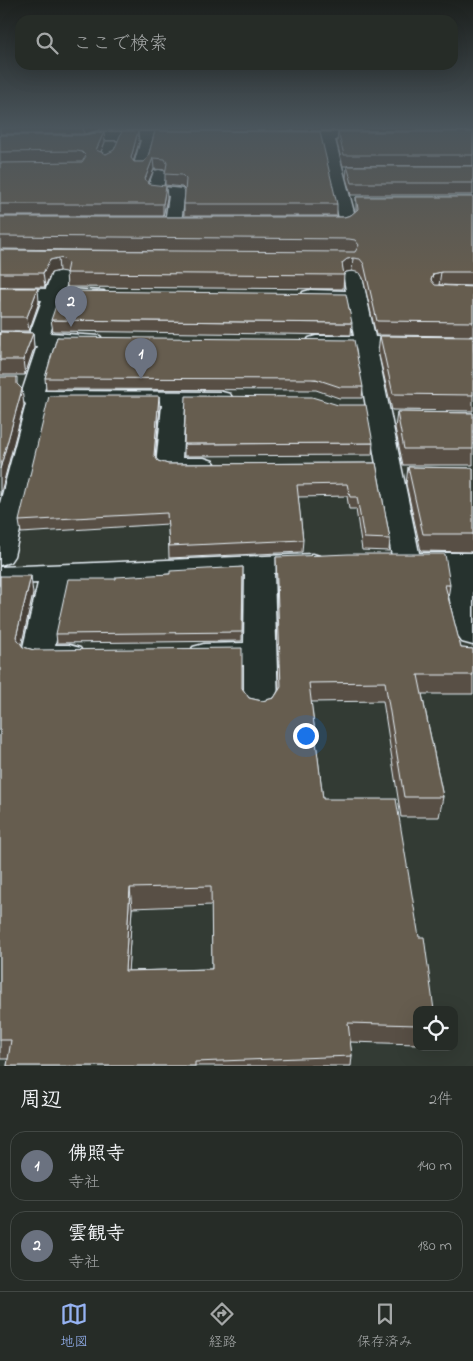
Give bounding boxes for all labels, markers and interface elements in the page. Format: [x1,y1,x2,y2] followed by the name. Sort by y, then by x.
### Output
[15,15,458,70] search box
[33,29,61,57] icon: search
[73,31,168,58] text: ここで検索
[55,286,87,327] pin: 2
[125,338,157,379] pin: 1
[293,723,319,749] your location
[413,1006,458,1051] map controls
[413,1006,458,1051] button: locate
[20,1086,62,1116] text: 周辺
[429,1088,453,1112] text: 2件
[68,1141,125,1168] text: 佛照寺
[34,1154,40,1178] text: 1
[417,1154,452,1178] text: 140 m
[68,1171,100,1195] text: 寺社
[68,1221,125,1248] text: 雲観寺
[33,1234,41,1258] text: 2
[418,1234,452,1258] text: 180 m
[68,1251,100,1275] text: 寺社
[60,1300,88,1353] tab: 地図
[208,1300,236,1353] tab: 経路
[357,1300,413,1353] tab: 保存済み

